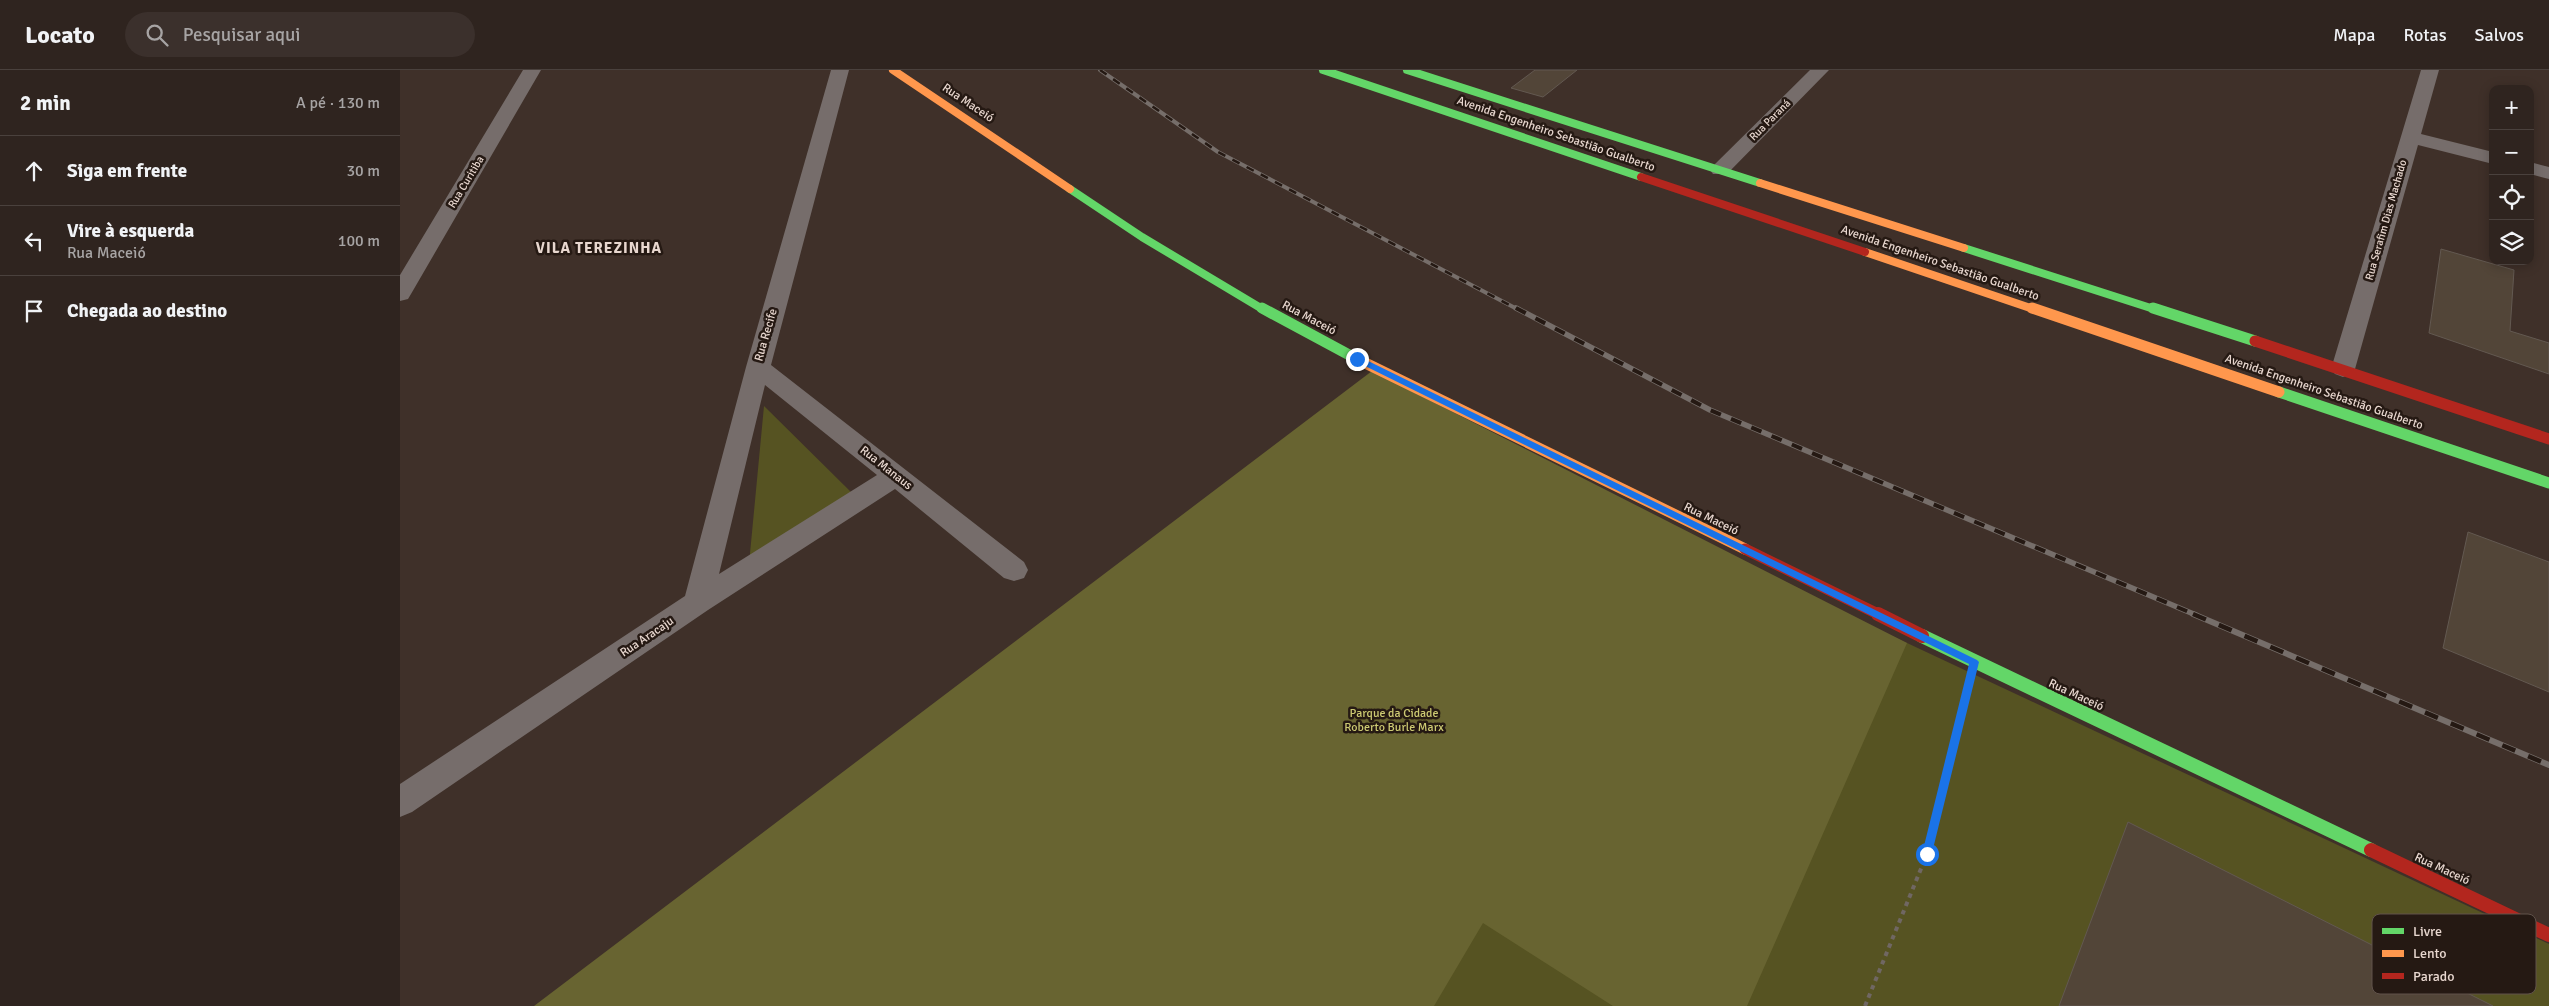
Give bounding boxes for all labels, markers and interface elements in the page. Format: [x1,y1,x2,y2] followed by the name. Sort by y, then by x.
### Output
[125,12,475,57] search box
[25,20,95,50] text: Locato
[143,21,171,49] icon: search
[183,23,301,47] text: Pesquisar aqui
[2333,24,2376,46] text: Mapa
[2404,24,2447,46] text: Rotas
[2475,24,2524,46] text: Salvos
[939,80,997,126] street label: Rua Maceió
[2489,85,2534,265] map controls
[2489,85,2534,130] button: +
[20,90,71,116] text: 2 min
[296,93,380,113] text: A pé · 130 m
[1455,93,1657,175] street label: Avenida Engenheiro Sebastião Gualberto
[1747,96,1794,143] street label: Rua Paraná
[2489,130,2534,175] button: −
[445,153,487,210] street label: Rua Curitiba
[20,157,48,185] icon: ahead
[2363,158,2410,282] street label: Rua Serafim Dias Machado
[67,159,187,183] text: Siga em frente
[346,161,380,181] text: 30 m
[2489,175,2534,220] button: locate
[67,219,194,243] text: Vire à esquerda
[2489,220,2534,265] button: layers
[1839,222,2041,304] street label: Avenida Engenheiro Sebastião Gualberto
[20,227,48,255] icon: left
[338,231,380,251] text: 100 m
[536,239,662,257] district label: VILA TEREZINHA
[67,243,146,263] text: Rua Maceió
[20,297,48,325] icon: arrive
[1279,298,1339,338] street label: Rua Maceió
[67,299,227,323] text: Chegada ao destino
[751,307,781,363] street label: Rua Recife
[1346,348,1369,371] route end
[2223,351,2425,433] street label: Avenida Engenheiro Sebastião Gualberto
[857,443,915,493] street label: Rua Manaus
[1681,499,1741,539] street label: Rua Maceió
[617,614,677,660] street label: Rua Aracaju
[2046,676,2106,714] street label: Rua Maceió
[1344,706,1444,735] park label: Parque da Cidade Roberto Burle Marx
[1916,843,1939,866] route start
[2412,850,2472,888] street label: Rua Maceió
[2372,914,2536,994] legend
[2413,923,2442,940] text: Livre
[2413,945,2447,962] text: Lento
[2413,968,2455,985] text: Parado

